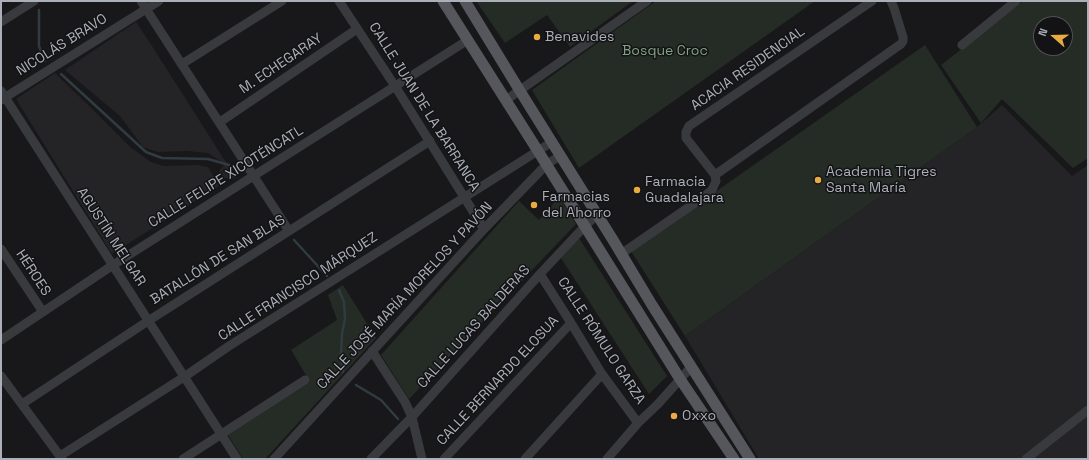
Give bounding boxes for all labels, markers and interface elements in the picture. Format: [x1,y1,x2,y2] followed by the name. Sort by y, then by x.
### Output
[14,10,110,80] street label: NICOLÁS BRAVO
[1033,16,1073,56] north arrow
[365,19,483,195] street label: CALLE JUAN DE LA BARRANCA
[688,23,808,115] street label: ACACIA RESIDENCIAL
[1035,26,1051,38] text: N
[545,29,614,45] place label: Benavides
[236,30,326,98] street label: M. ECHEGARAY
[532,32,542,42] marker: Benavides
[622,43,708,59] park label: Bosque Croc
[146,122,306,232] street label: CALLE FELIPE XICOTÉNCATL
[826,164,937,196] place label: Academia Tigres Santa María
[645,174,724,206] place label: Farmacia Guadalajara
[813,175,823,185] marker: Academia Tigres Santa María
[73,185,149,289] street label: AGUSTÍN MELGAR
[632,185,642,195] marker: Farmacia Guadalajara
[542,189,611,222] place label: Farmacias del Ahorro
[314,199,496,393] street label: CALLE JOSÉ MARÍA MORELOS Y PAVÓN
[529,200,539,210] marker: Farmacias del Ahorro
[148,212,288,308] street label: BATALLÓN DE SAN BLAS
[215,229,381,345] street label: CALLE FRANCISCO MÁRQUEZ
[12,247,54,299] street label: HÉROES
[414,262,534,392] street label: CALLE LUCAS BALDERAS
[554,274,648,408] street label: CALLE RÓMULO GARZA
[434,313,562,449] street label: CALLE BERNARDO ELOSUA
[682,408,716,424] place label: Oxxo
[669,411,679,421] marker: Oxxo

